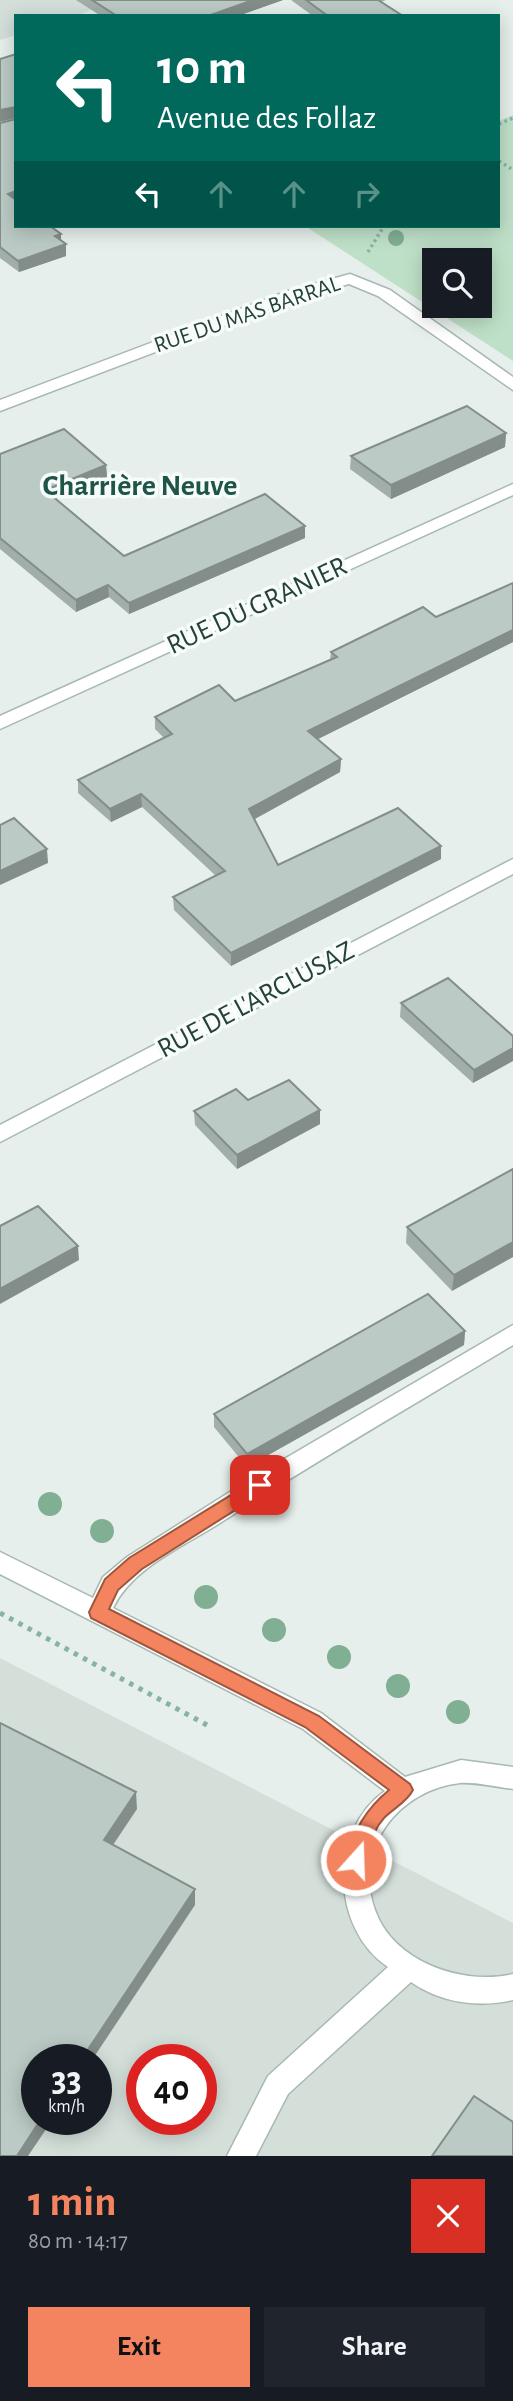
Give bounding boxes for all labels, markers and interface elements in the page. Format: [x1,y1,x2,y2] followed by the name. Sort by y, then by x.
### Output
[42,42,133,133] icon: left
[157,44,247,93] text: 10 m
[157,102,376,134] text: Avenue des Follaz
[129,175,167,213] icon: left
[202,175,240,213] icon: ahead
[275,175,313,213] icon: ahead
[348,175,386,213] icon: right
[422,248,492,318] map controls
[422,248,492,318] button: search
[151,272,343,358] street label: RUE DU MAS BARRAL
[43,471,237,501] district label: Charrière Neuve
[163,552,351,660] street label: RUE DU GRANIER
[153,936,359,1064] street label: RUE DE L'ARCLUSAZ
[230,1455,290,1515] pin
[241,1466,279,1504] icon: arrive
[319,1823,393,1897] position arrow
[126,2044,217,2135] speed limit sign: 40
[51,2063,82,2098] text: 33
[48,2098,85,2116] text: km/h
[411,2179,485,2253] button: close
[28,2181,117,2223] text: 1 min
[28,2230,128,2253] text: 80 m · 14:17
[28,2307,250,2387] button: Exit
[264,2307,485,2387] button: Share

